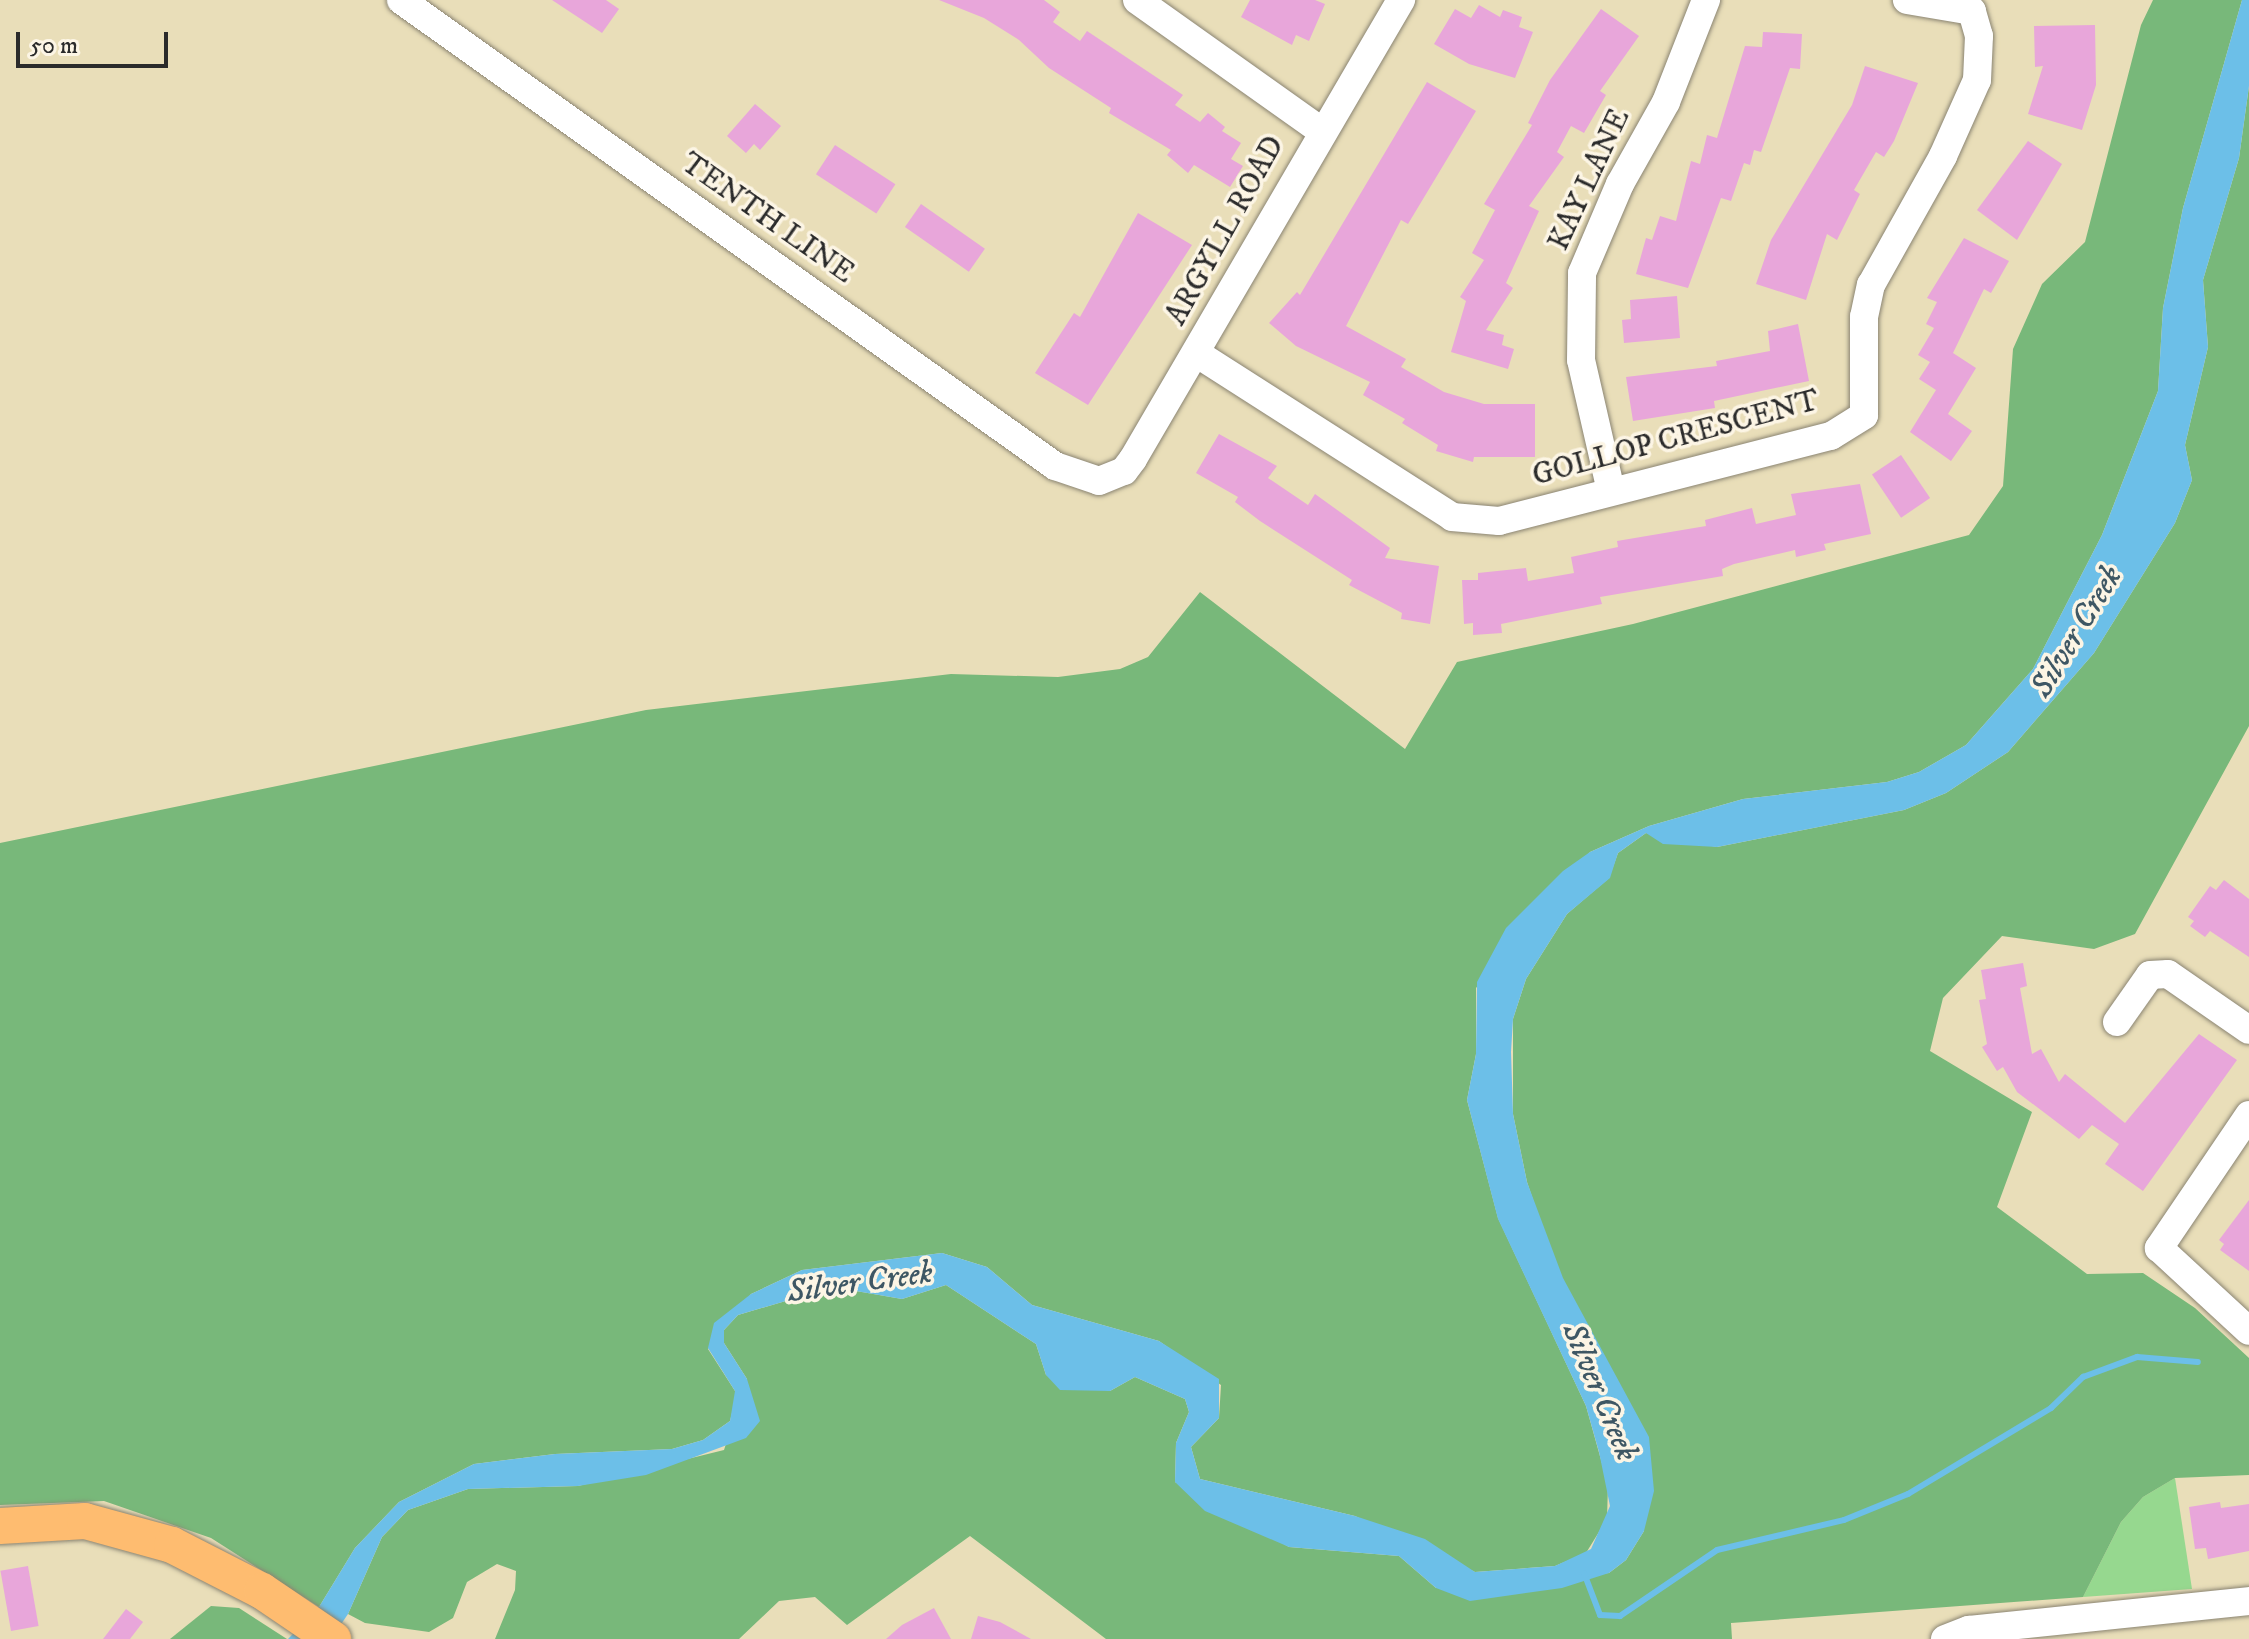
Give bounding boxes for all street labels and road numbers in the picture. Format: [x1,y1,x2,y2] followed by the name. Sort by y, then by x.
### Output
[1542,104,1638,256] street label: KAY LANE
[1159,130,1293,332] street label: ARGYLL ROAD
[674,146,860,292] street label: TENTH LINE
[1529,383,1823,495] street label: GOLLOP CRESCENT

